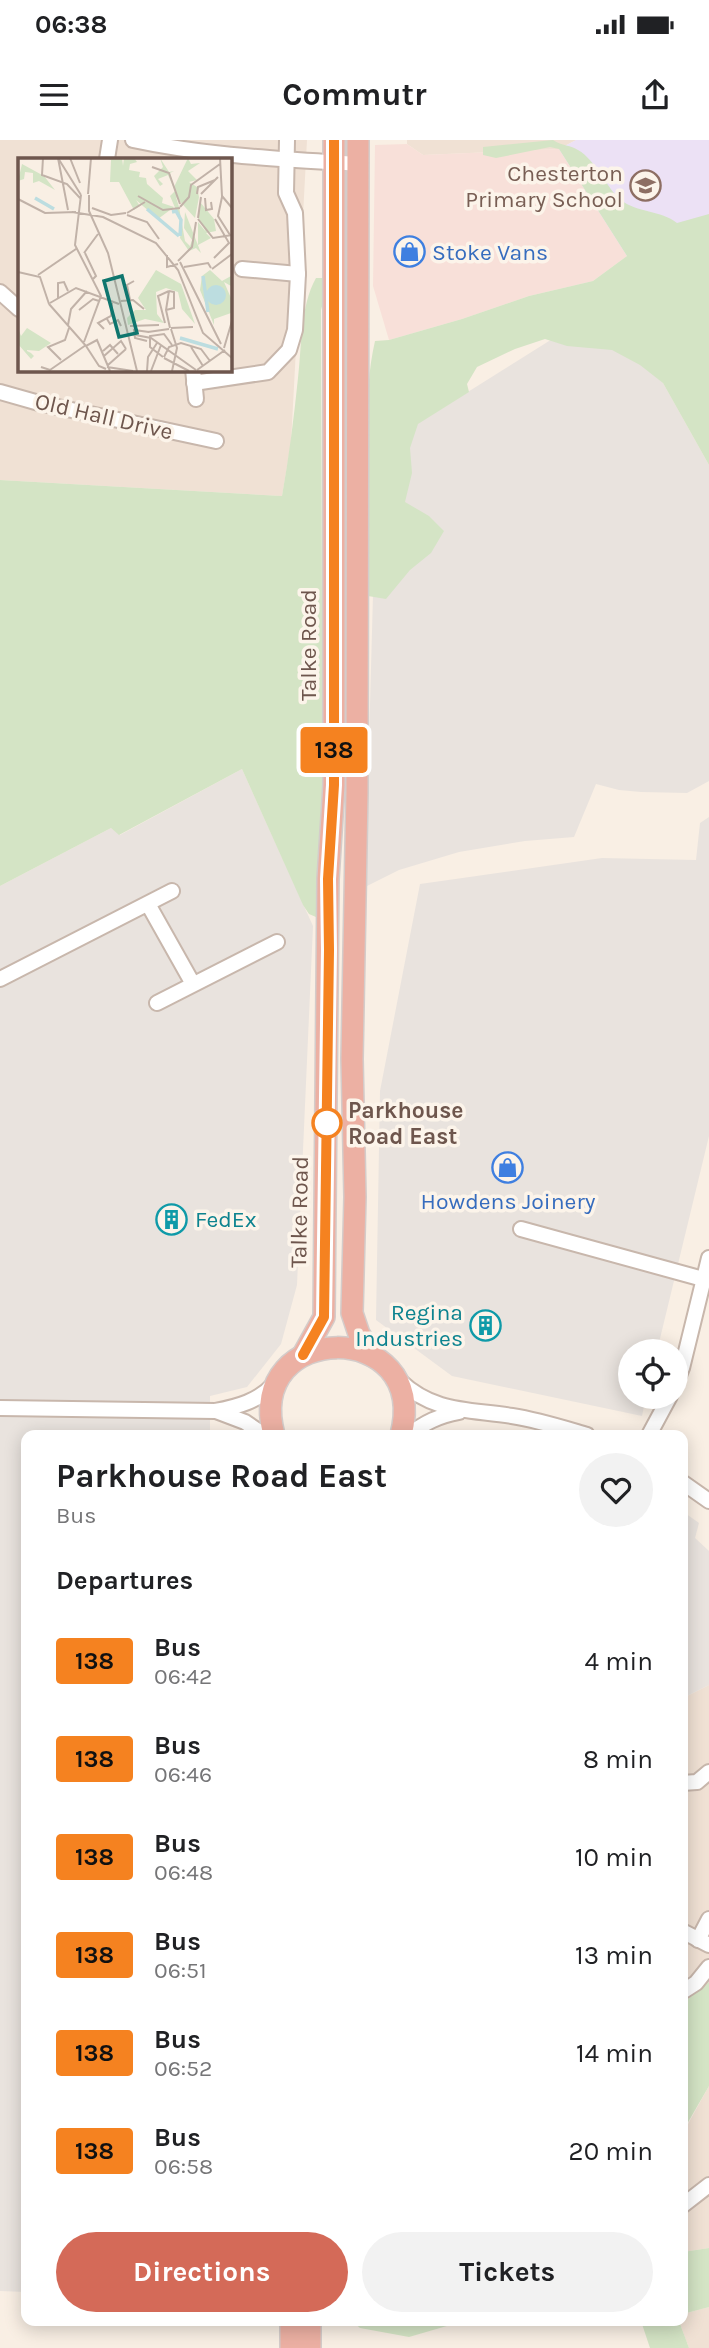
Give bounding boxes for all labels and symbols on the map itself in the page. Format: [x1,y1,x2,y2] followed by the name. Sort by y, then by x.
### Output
[18,158,231,371] inset map
[465,160,623,213] place label: Chesterton Primary School
[629,169,663,203] school or university icon: Chesterton Primary School
[392,235,426,269] shop icon: Stoke Vans
[432,239,548,266] place label: Stoke Vans
[32,388,175,445] street label: Old Hall Drive
[295,589,322,701] street label: Talke Road
[294,727,374,773] line badge: 138
[348,1097,464,1150] place label: Parkhouse Road East
[312,1108,342,1138] marker: Parkhouse Road East
[491,1150,525,1184] shop icon: Howdens Joinery
[285,1156,314,1268] street label: Talke Road
[421,1188,596,1215] place label: Howdens Joinery
[155,1202,189,1236] building icon: FedEx
[195,1206,257,1233] place label: FedEx
[355,1299,463,1352] place label: Regina Industries
[469,1308,503,1342] building icon: Regina Industries

